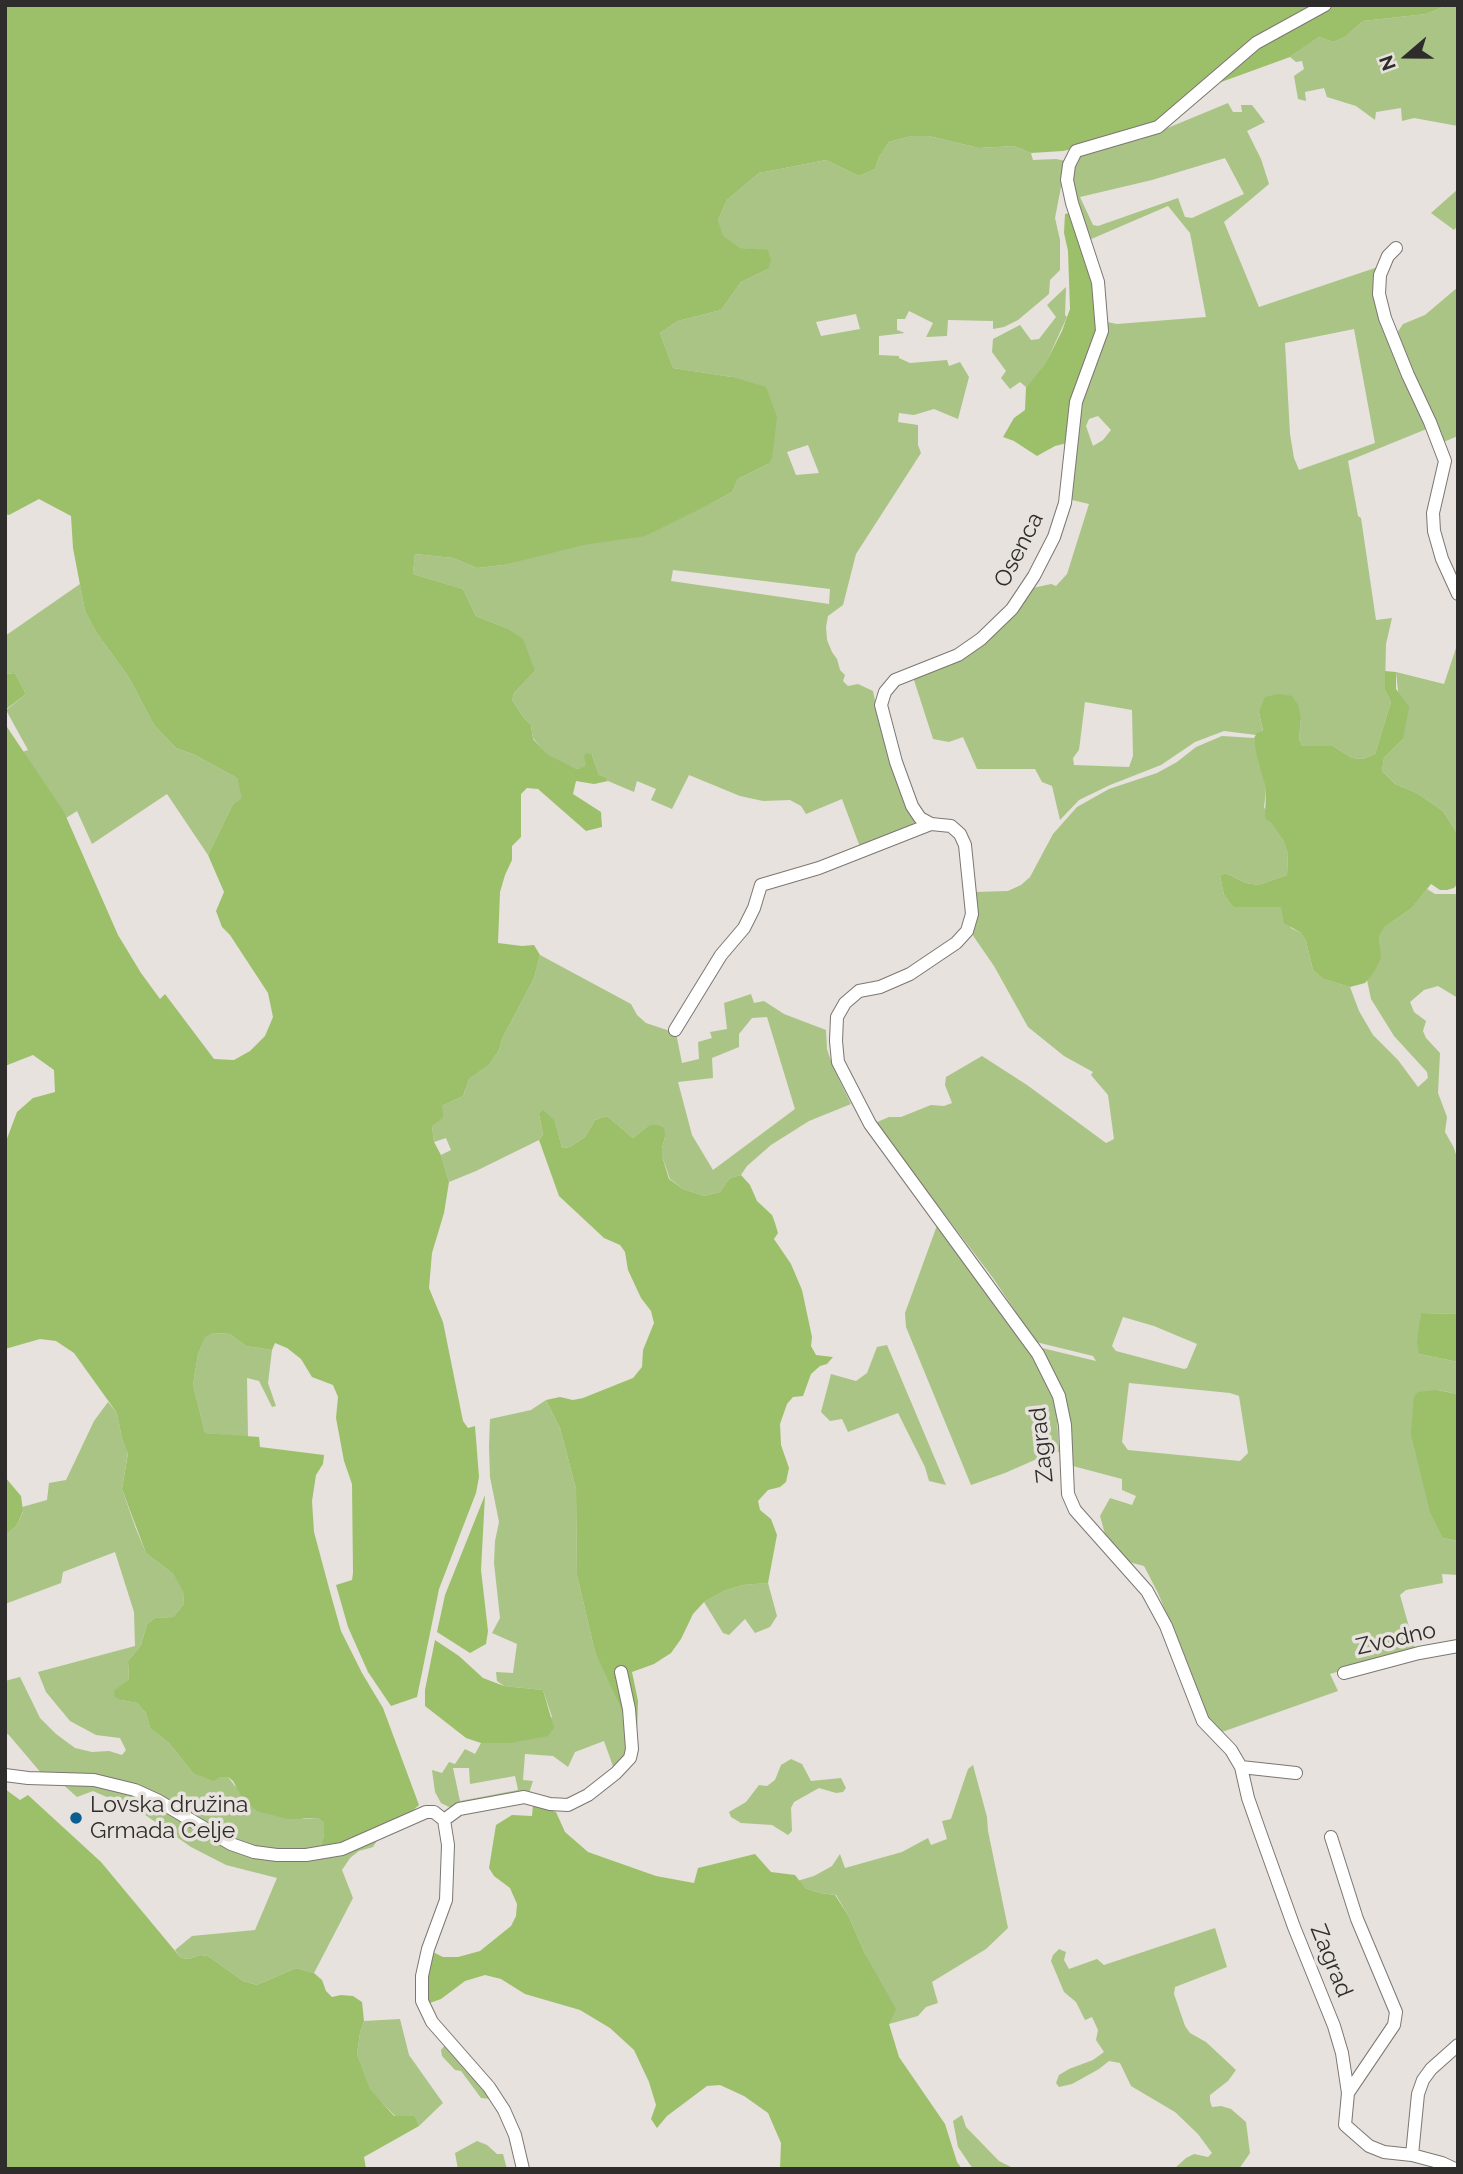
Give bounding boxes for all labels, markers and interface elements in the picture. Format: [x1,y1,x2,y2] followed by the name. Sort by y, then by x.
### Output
[1372,21,1442,91] north arrow
[1374,53,1400,74] text: N
[988,508,1050,592] street label: Osenca
[1024,1406,1060,1484] street label: Zagrad
[1353,1616,1439,1662] street label: Zvodno
[90,1791,248,1845] place label: Lovska družina Grmada Celje
[68,1810,84,1826] marker: Lovska družina Grmada Celje
[1304,1921,1358,2001] street label: Zagrad

